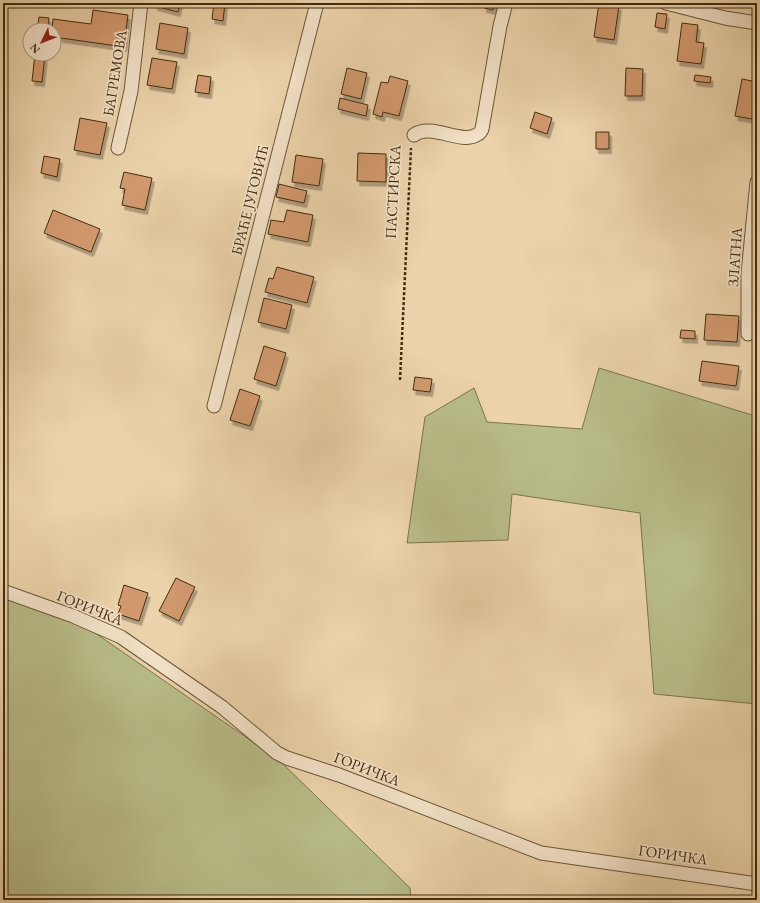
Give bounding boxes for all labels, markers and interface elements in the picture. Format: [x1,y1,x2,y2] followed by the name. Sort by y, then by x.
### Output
[22,22,62,62] north arrow
[98,28,131,118] street label: БАГРЕМОВА
[26,41,43,57] text: N
[227,142,273,257] street label: БРАЋЕ ЈУГОВИЋ
[381,144,404,240] street label: ПАСТИРСКА
[723,226,746,287] street label: ЗЛАТНА
[54,586,127,630] street label: ГОРИЧКА
[331,747,404,790] street label: ГОРИЧКА
[637,840,710,869] street label: ГОРИЧКА

